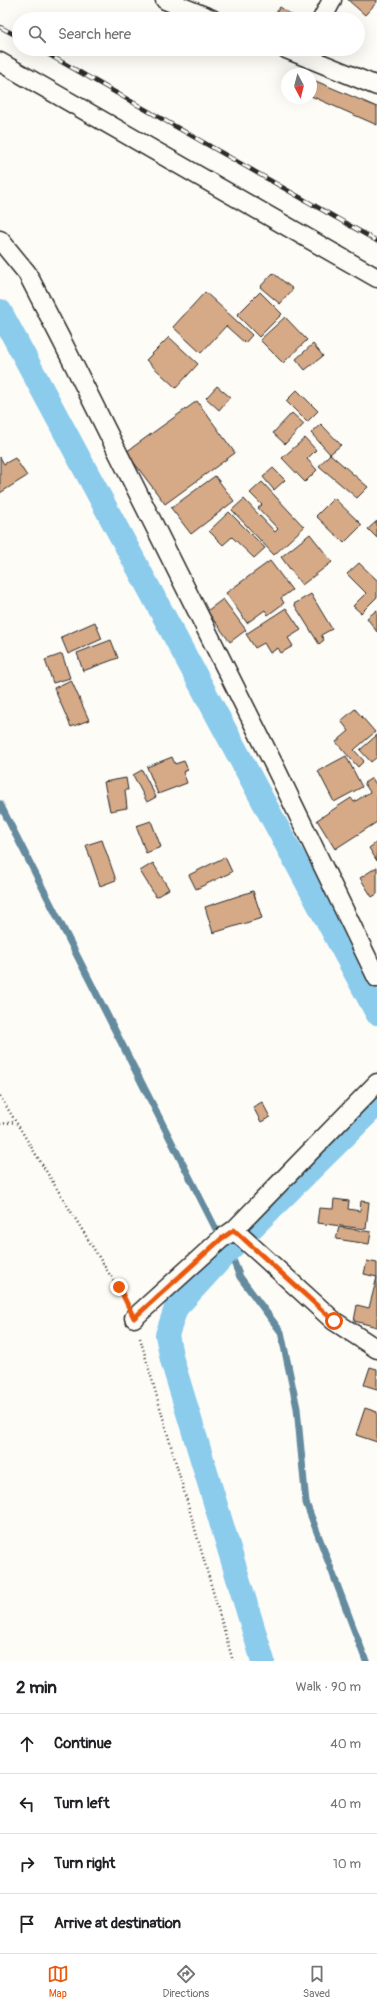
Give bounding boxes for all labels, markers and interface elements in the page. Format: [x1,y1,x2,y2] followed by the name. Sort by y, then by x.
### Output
[12,12,365,56] search box
[26,23,48,45] icon: search
[58,25,131,44] text: Search here
[281,68,317,104] north arrow
[110,1278,128,1296] route end
[325,1312,343,1330] route start
[16,1677,57,1698] text: 2 min
[296,1679,361,1695] text: Walk · 90 m
[16,1733,38,1755] icon: ahead
[54,1734,112,1753] text: Continue
[330,1736,361,1752] text: 40 m
[16,1793,38,1815] icon: left
[54,1794,110,1813] text: Turn left
[330,1796,361,1812] text: 40 m
[16,1853,38,1875] icon: right
[54,1854,115,1873] text: Turn right
[333,1856,361,1872] text: 10 m
[16,1913,38,1935] icon: arrive
[54,1914,181,1933] text: Arrive at destination
[47,1963,69,2000] tab: Map
[163,1963,209,2000] tab: Directions
[303,1963,330,2000] tab: Saved

